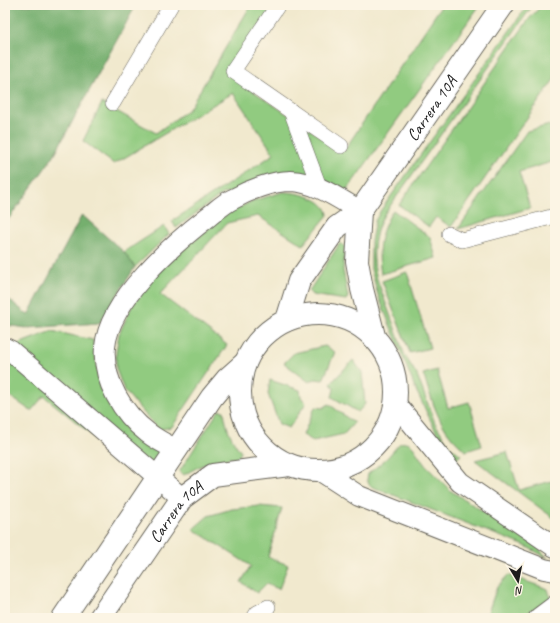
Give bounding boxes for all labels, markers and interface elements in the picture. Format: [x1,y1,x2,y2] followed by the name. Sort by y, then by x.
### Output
[402,71,462,145] street label: Carrera 10A
[145,475,208,547] street label: Carrera 10A
[498,561,538,601] north arrow
[513,583,524,599] text: N

